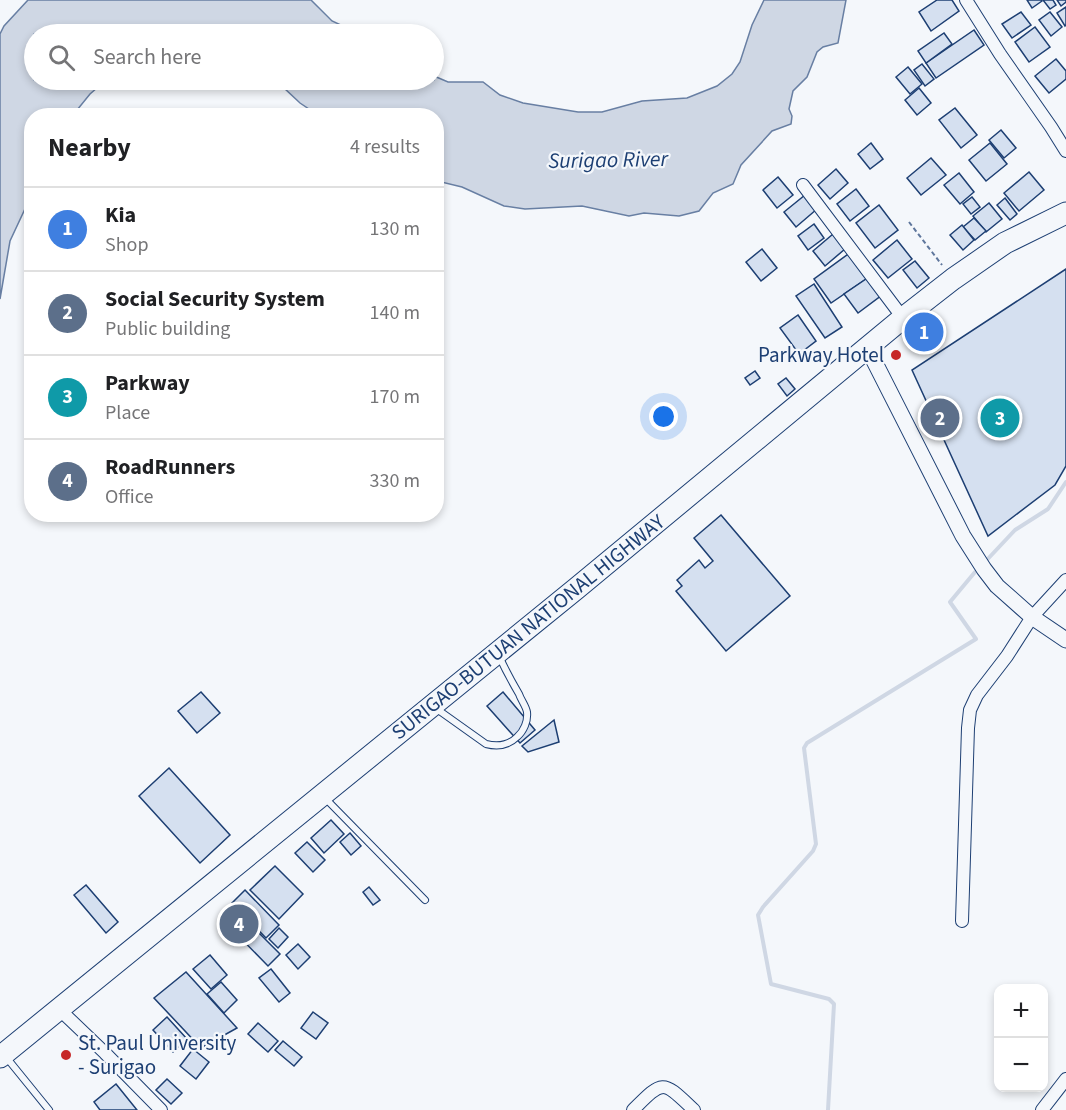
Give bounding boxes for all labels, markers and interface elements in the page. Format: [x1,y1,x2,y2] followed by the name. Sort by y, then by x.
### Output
[24,24,444,90] search box
[45,41,78,74] icon: search
[93,41,201,73] text: Search here
[48,129,131,166] text: Nearby
[350,133,420,161] text: 4 results
[548,143,670,177] water label: Surigao River
[105,199,136,231] text: Kia
[62,215,73,243] text: 1
[370,215,420,243] text: 130 m
[105,231,149,259] text: Shop
[105,283,325,315] text: Social Security System
[62,299,73,327] text: 2
[370,299,420,327] text: 140 m
[904,310,944,354] pin: 1
[105,315,230,343] text: Public building
[758,340,884,370] place label: Parkway Hotel
[889,348,903,362] marker: Parkway Hotel
[105,367,190,399] text: Parkway
[62,383,73,411] text: 3
[370,383,420,411] text: 170 m
[920,396,960,440] pin: 2
[980,396,1020,440] pin: 3
[105,399,150,427] text: Place
[649,402,678,431] your location
[105,451,235,483] text: RoadRunners
[62,467,73,495] text: 4
[370,467,420,495] text: 330 m
[105,483,153,511] text: Office
[385,507,672,747] street label: SURIGAO-BUTUAN NATIONAL HIGHWAY
[220,902,258,946] pin: 4
[994,984,1048,1092] map controls
[994,984,1048,1038] button: +
[78,1028,237,1082] place label: St. Paul University - Surigao
[994,1038,1048,1092] button: −
[59,1048,73,1062] marker: St. Paul University - Surigao

